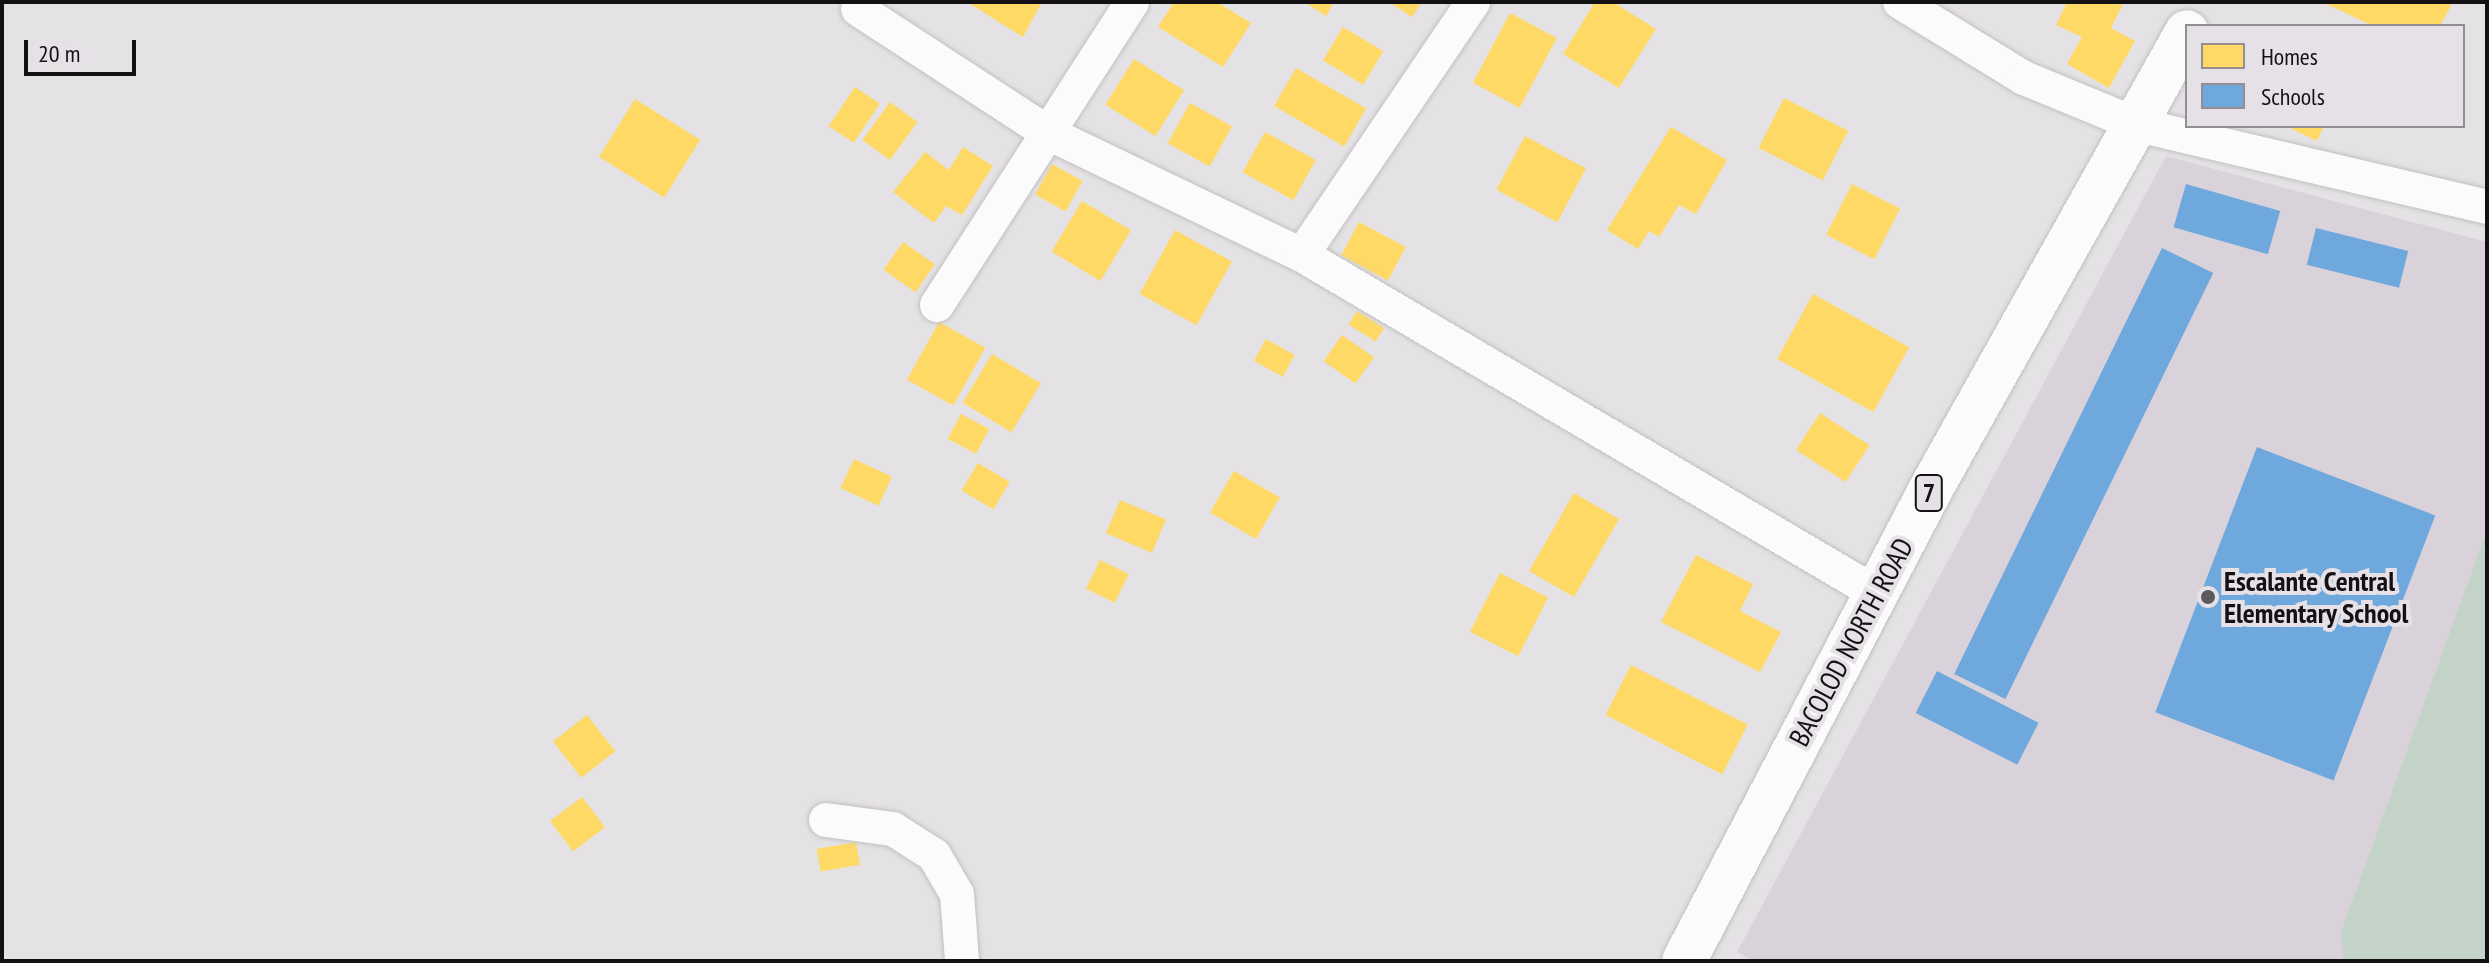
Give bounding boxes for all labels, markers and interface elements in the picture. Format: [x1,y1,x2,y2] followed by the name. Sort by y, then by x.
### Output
[28,24,140,74] scale bar
[2185,24,2465,128] legend
[38,38,80,69] text: 20 m
[2261,41,2318,72] text: Homes
[2261,81,2325,112] text: Schools
[1913,471,1945,515] road number: 7
[1782,532,1920,752] street label: BACOLOD NORTH ROAD
[2224,564,2409,630] place label: Escalante Central Elementary School
[2199,588,2217,606] marker: Escalante Central Elementary School

